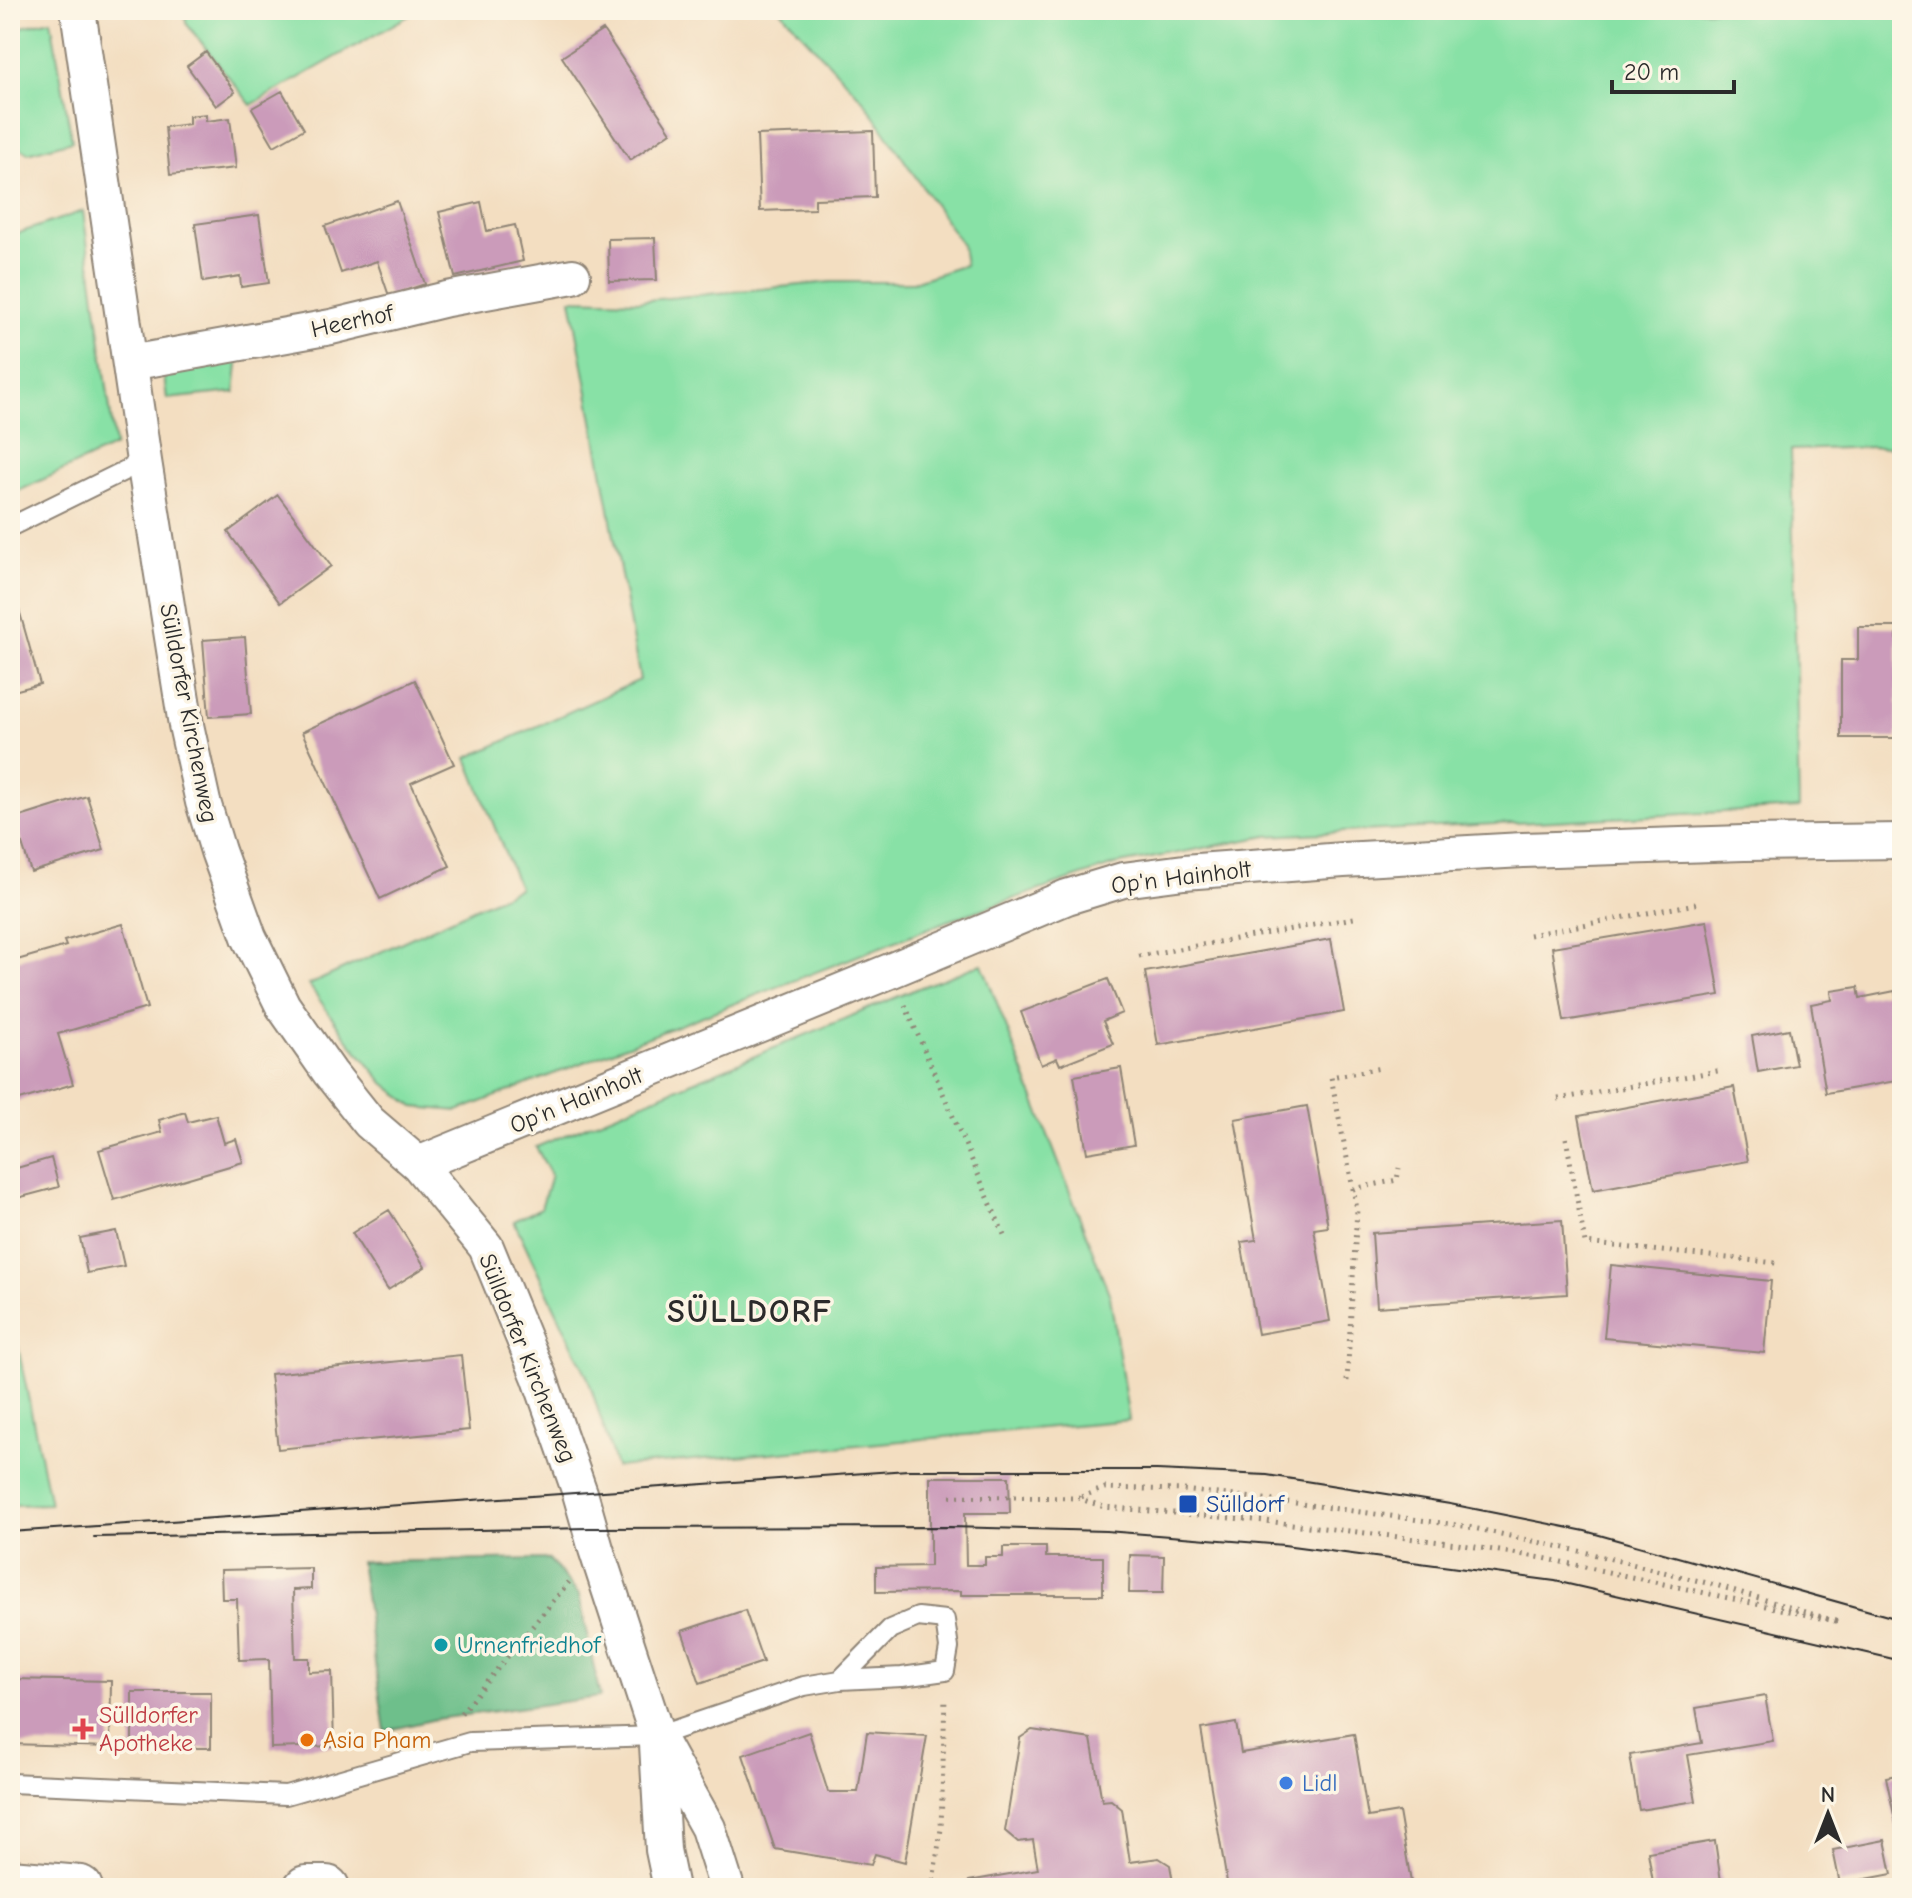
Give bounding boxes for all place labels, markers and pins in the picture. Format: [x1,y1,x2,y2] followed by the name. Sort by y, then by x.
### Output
[1206,1490,1285,1518] place label: Sülldorf
[1177,1493,1199,1515] marker: Sülldorf
[457,1631,602,1659] place label: Urnenfriedhof
[432,1636,450,1654] marker: Urnenfriedhof
[99,1701,198,1757] place label: Sülldorfer Apotheke
[74,1720,92,1738] marker: Sülldorfer Apotheke
[323,1726,431,1754] place label: Asia Pham
[298,1731,316,1749] marker: Asia Pham
[1302,1769,1337,1797] place label: Lidl
[1277,1774,1295,1792] marker: Lidl

